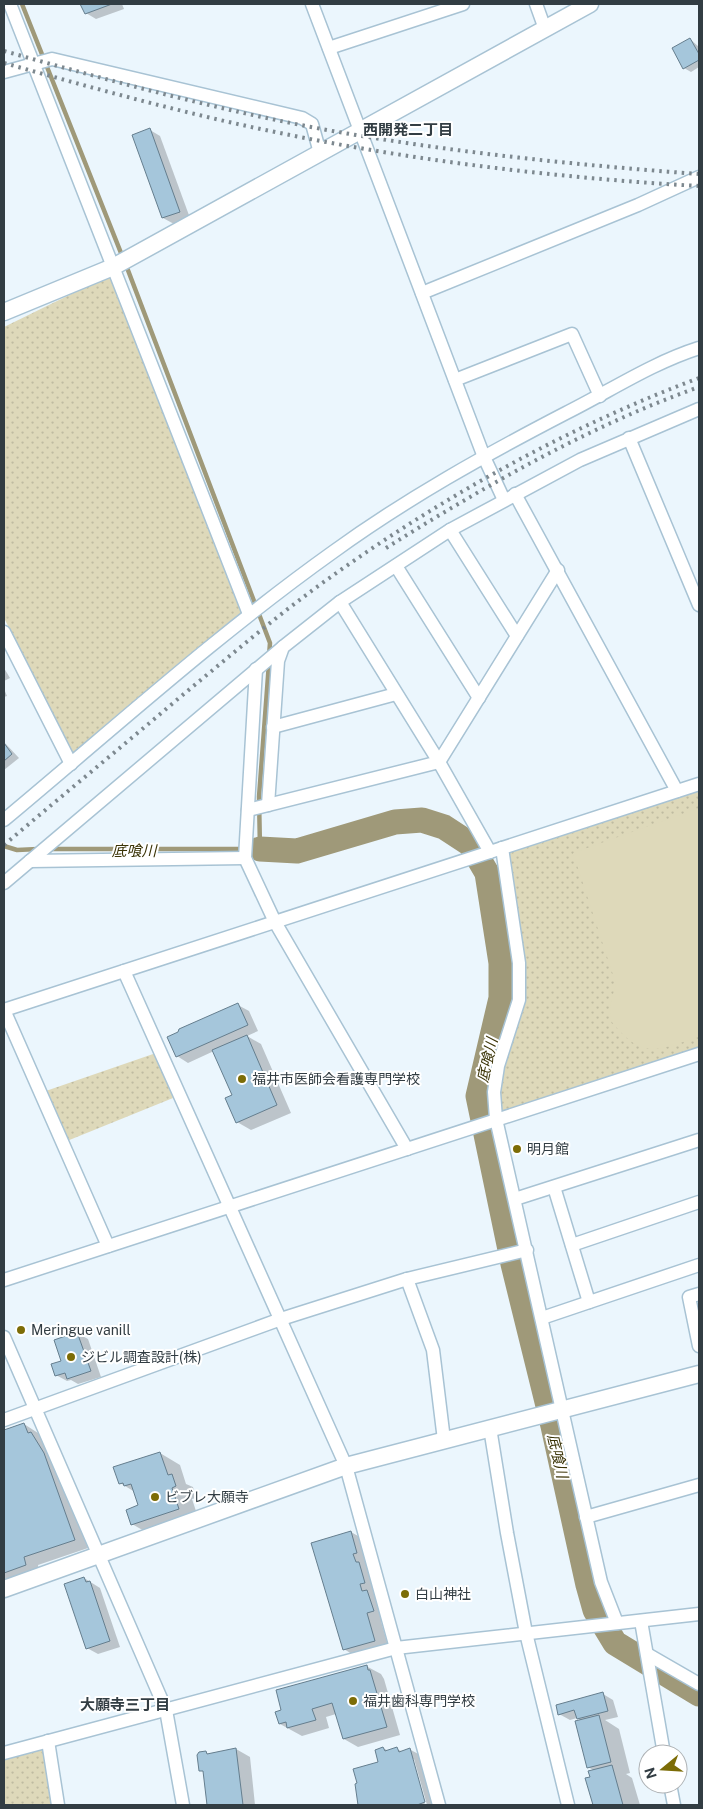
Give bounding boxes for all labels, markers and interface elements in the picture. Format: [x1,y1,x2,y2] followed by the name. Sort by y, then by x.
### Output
[363,121,453,138] district label: 西開発二丁目
[111,842,158,859] water label: 底喰川
[474,1034,501,1084] water label: 底喰川
[252,1071,420,1087] place label: 福井市医師会看護専門学校
[236,1073,248,1085] marker: 福井市医師会看護専門学校
[527,1141,569,1157] place label: 明月館
[511,1143,523,1155] marker: 明月館
[31,1322,131,1338] place label: Meringue vanill
[15,1324,27,1336] marker: Meringue vanill
[81,1349,202,1365] place label: ジビル調査設計(株)
[65,1351,77,1363] marker: ジビル調査設計(株)
[545,1432,572,1482] water label: 底喰川
[165,1489,249,1505] place label: ビブレ大願寺
[149,1491,161,1503] marker: ビブレ大願寺
[415,1586,471,1602] place label: 白山神社
[399,1588,411,1600] marker: 白山神社
[363,1693,475,1709] place label: 福井歯科専門学校
[347,1695,359,1707] marker: 福井歯科専門学校
[80,1696,170,1713] district label: 大願寺三丁目
[638,1744,688,1794] north arrow
[641,1765,660,1781] text: N

